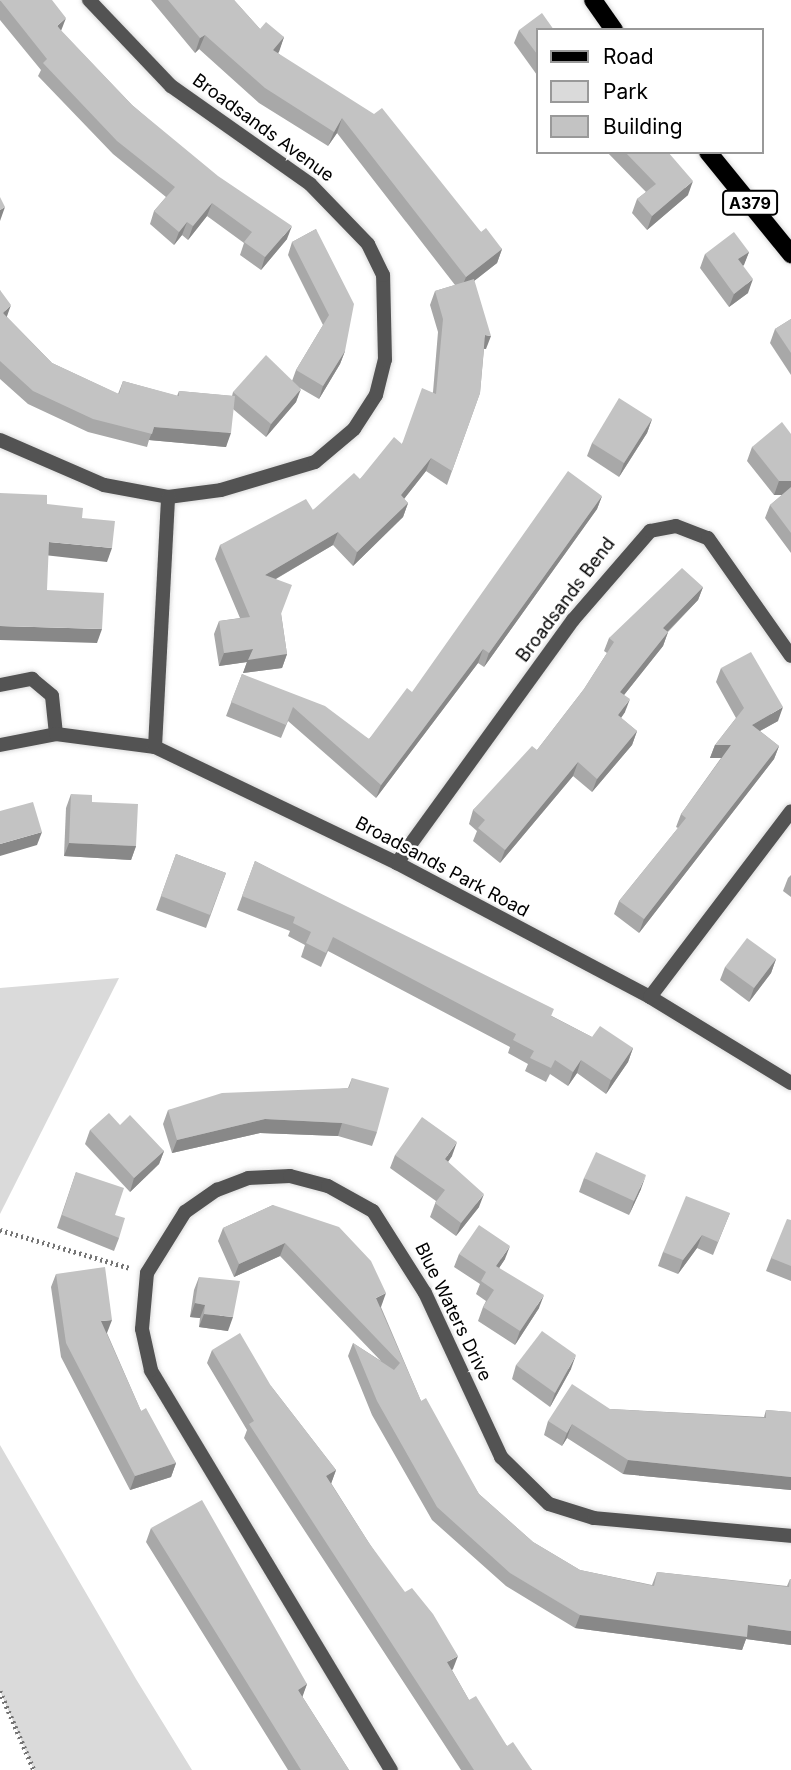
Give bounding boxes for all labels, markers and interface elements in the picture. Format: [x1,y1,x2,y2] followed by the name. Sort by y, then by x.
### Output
[536,28,763,154] legend
[603,44,654,69] text: Road
[188,69,338,187] street label: Broadsands Avenue
[603,79,648,104] text: Park
[603,114,683,139] text: Building
[722,190,778,216] road number: A379
[512,534,620,666] street label: Broadsands Bend
[352,812,532,922] street label: Broadsands Park Road
[410,1239,496,1385] street label: Blue Waters Drive

